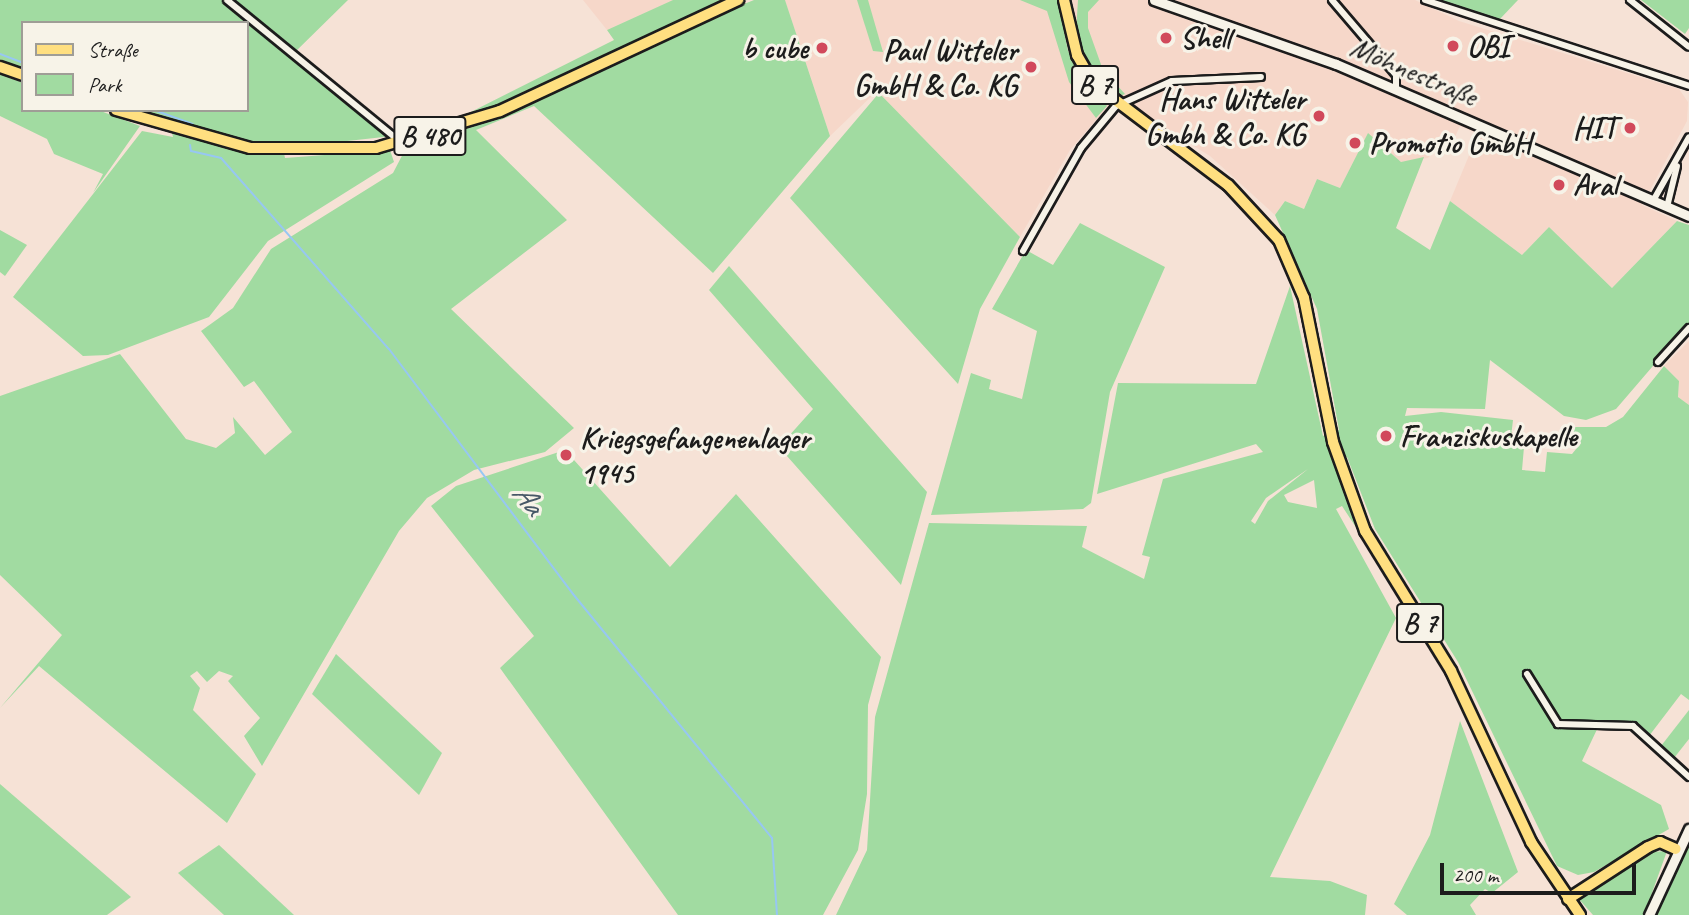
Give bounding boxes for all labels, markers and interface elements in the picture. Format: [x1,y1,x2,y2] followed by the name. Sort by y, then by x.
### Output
[1180,20,1230,56] place label: Shell
[21,21,248,112] legend
[1345,28,1483,114] street label: Möhnestraße
[1467,28,1510,64] place label: OBI
[742,30,808,66] place label: b cube
[1158,30,1174,46] marker: Shell
[854,32,1017,102] place label: Paul Witteler GmbH & Co. KG
[88,37,138,63] text: Straße
[1445,38,1461,54] marker: OBI
[814,40,830,56] marker: b cube
[1023,59,1039,75] marker: Paul Witteler GmbH & Co. KG
[1070,60,1120,110] road number: B 7
[88,72,121,98] text: Park
[1145,81,1305,152] place label: Hans Witteler Gmbh & Co. KG
[1311,108,1327,124] marker: Hans Witteler Gmbh & Co. KG
[1573,110,1616,146] place label: HIT
[393,111,467,160] road number: B 480
[1622,120,1638,136] marker: HIT
[1369,125,1531,161] place label: Promotio GmbH
[1347,135,1363,151] marker: Promotio GmbH
[1573,167,1617,203] place label: Aral
[1551,177,1567,193] marker: Aral
[1400,418,1577,454] place label: Franziskuskapelle
[580,420,810,490] place label: Kriegsgefangenenlager 1945
[1378,428,1394,444] marker: Franziskuskapelle
[558,447,574,463] marker: Kriegsgefangenenlager 1945
[504,475,552,523] water label: Aa
[1396,598,1444,648] road number: B 7
[1444,848,1640,892] scale bar
[1453,862,1498,888] text: 200 m

